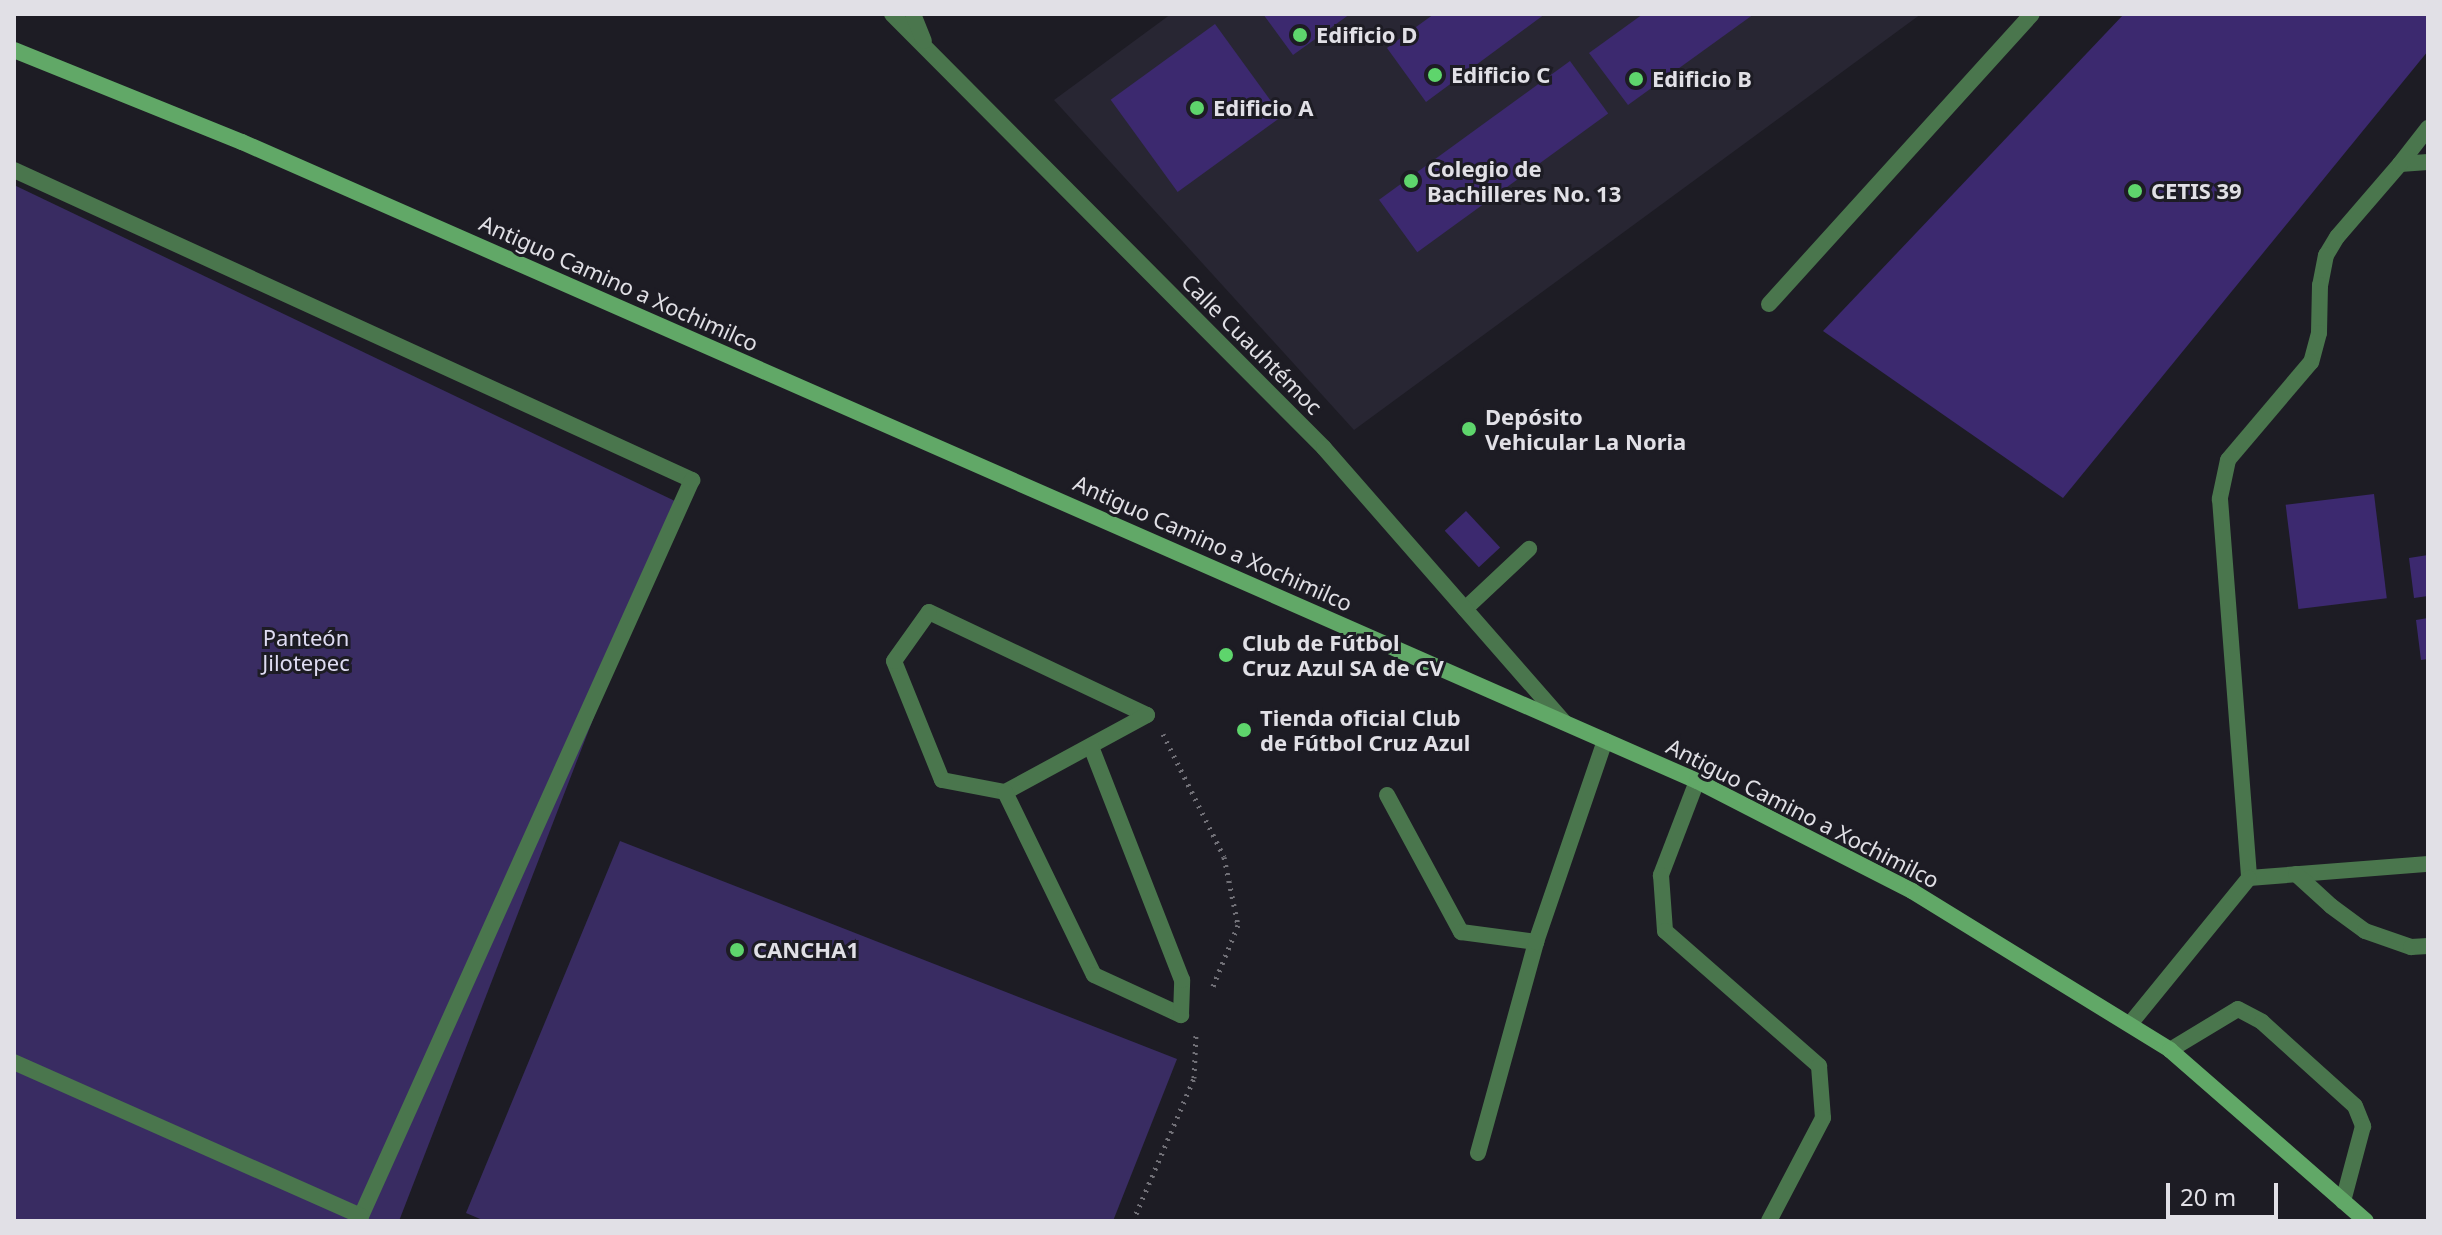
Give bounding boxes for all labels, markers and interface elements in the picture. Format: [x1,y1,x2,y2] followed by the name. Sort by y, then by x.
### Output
[1316,22,1417,48] place label: Edificio D
[1291,26,1309,44] marker: Edificio D
[1451,62,1550,88] place label: Edificio C
[1426,66,1444,84] marker: Edificio C
[1652,66,1752,92] place label: Edificio B
[1627,70,1645,88] marker: Edificio B
[1213,95,1313,121] place label: Edificio A
[1188,99,1206,117] marker: Edificio A
[1427,155,1621,206] place label: Colegio de Bachilleres No. 13
[1402,172,1420,190] marker: Colegio de Bachilleres No. 13
[2151,178,2242,204] place label: CETIS 39
[2126,182,2144,200] marker: CETIS 39
[475,209,763,357] street label: Antiguo Camino a Xochimilco
[1176,268,1328,420] street label: Calle Cuauhtémoc
[1485,403,1686,454] place label: Depósito Vehicular La Noria
[1460,420,1478,438] marker: Depósito Vehicular La Noria
[1069,469,1357,617] street label: Antiguo Camino a Xochimilco
[262,624,350,676] park label: Panteón Jilotepec
[1242,629,1444,680] place label: Club de Fútbol Cruz Azul SA de CV
[1217,646,1235,664] marker: Club de Fútbol Cruz Azul SA de CV
[1260,704,1470,756] place label: Tienda oficial Club de Fútbol Cruz Azul
[1235,721,1253,739] marker: Tienda oficial Club de Fútbol Cruz Azul
[1662,733,1944,893] street label: Antiguo Camino a Xochimilco
[753,937,859,963] place label: CANCHA1
[728,941,746,959] marker: CANCHA1
[2170,1167,2282,1217] scale bar
[2180,1180,2236,1213] text: 20 m

